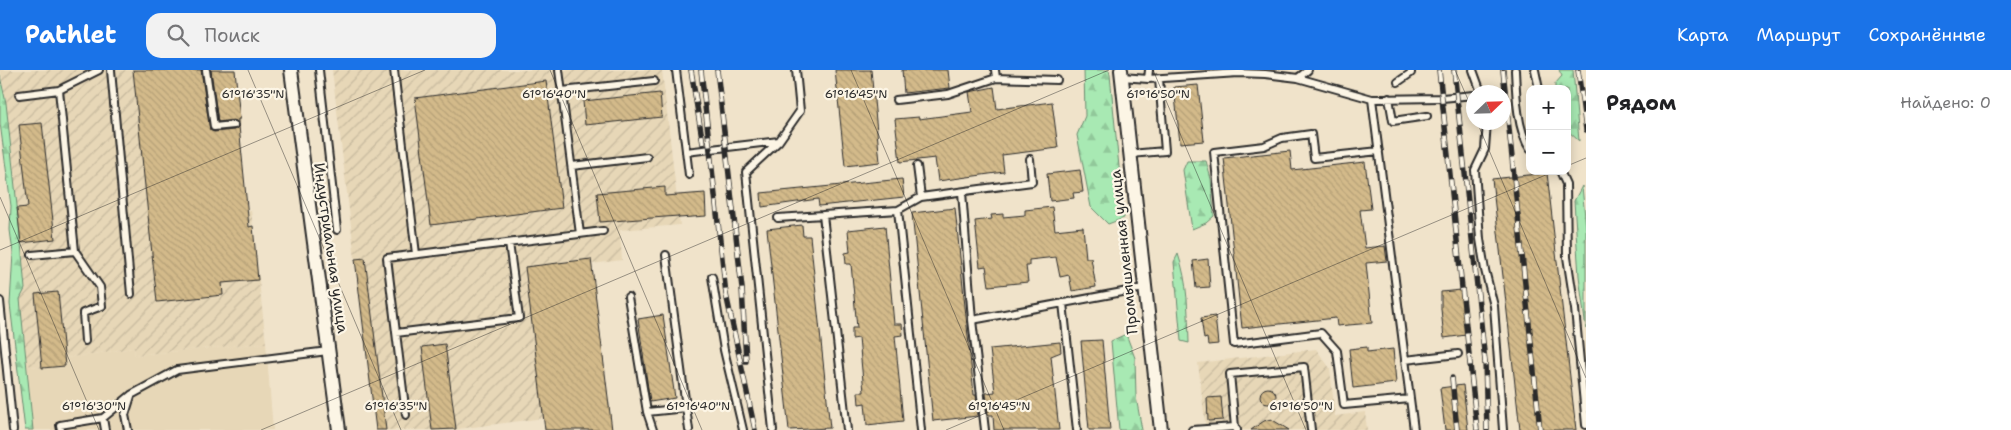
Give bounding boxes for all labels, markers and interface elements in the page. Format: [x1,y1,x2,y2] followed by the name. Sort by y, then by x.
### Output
[146,13,496,58] search box
[25,19,116,51] text: Pathlet
[164,21,192,49] icon: search
[204,23,260,48] text: Поиск
[1677,23,1728,47] text: Карта
[1756,23,1840,47] text: Маршрут
[1868,23,1986,47] text: Сохранённые
[1466,85,1511,130] north arrow
[1526,85,1571,175] map controls
[1526,85,1571,130] button: +
[222,86,284,102] text: 61°16'35"N
[522,86,586,102] text: 61°16'40"N
[825,86,887,102] text: 61°16'45"N
[1126,86,1190,102] text: 61°16'50"N
[1606,89,1676,117] text: Рядом
[1900,92,1991,113] text: Найдено: 0
[1526,130,1571,175] button: −
[309,161,353,335] street label: Индустриальная улица
[1105,168,1143,335] street label: Промышленная улица
[62,398,126,414] text: 61°16'30"N
[365,398,427,414] text: 61°16'35"N
[666,398,730,414] text: 61°16'40"N
[968,398,1030,414] text: 61°16'45"N
[1269,398,1333,414] text: 61°16'50"N

